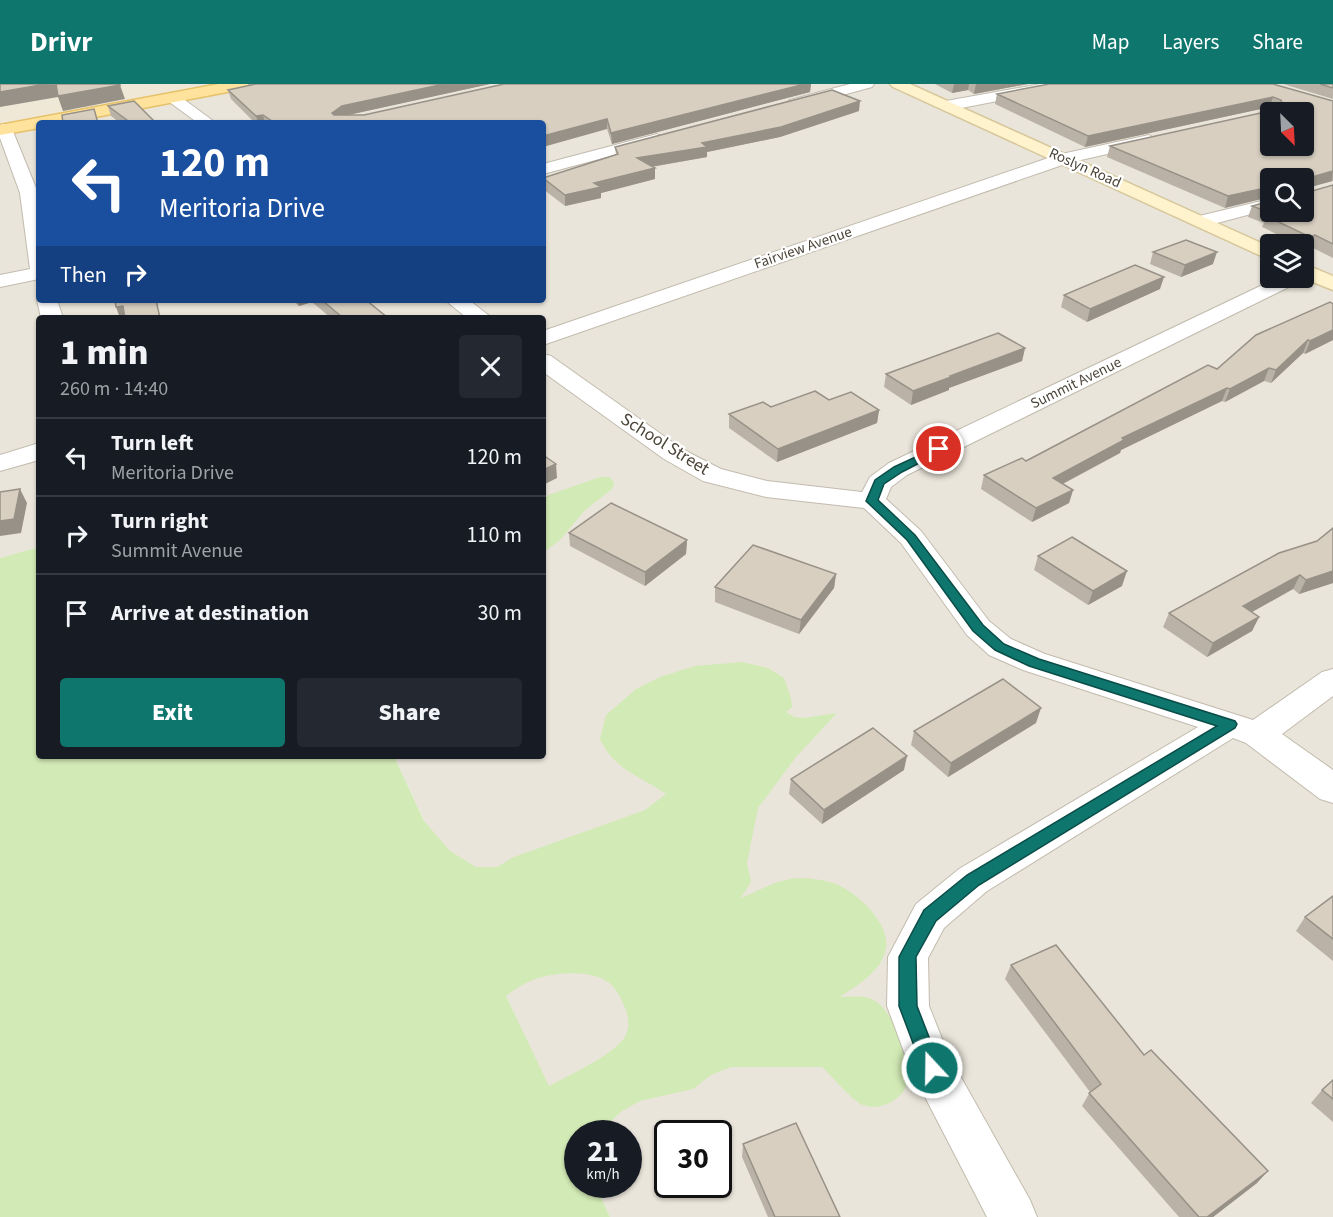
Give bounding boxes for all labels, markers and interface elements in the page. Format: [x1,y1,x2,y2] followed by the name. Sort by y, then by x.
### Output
[30,22,92,62] text: Drivr
[1092,27,1129,57] text: Map
[1162,27,1219,57] text: Layers
[1252,27,1303,57] text: Share
[1260,102,1314,156] north arrow
[1260,102,1314,288] map controls
[159,133,270,193] text: 120 m
[1046,143,1124,193] street label: Roslyn Road
[60,144,138,222] icon: left
[1260,168,1314,222] button: search
[159,189,325,228] text: Meritoria Drive
[751,221,855,275] street label: Fairview Avenue
[1260,234,1314,288] button: layers
[119,258,152,291] icon: right
[60,259,107,291] text: Then
[60,327,148,378] text: 1 min
[459,335,522,398] button: close
[1027,352,1125,414] street label: Summit Avenue
[60,375,168,403] text: 260 m · 14:40
[616,407,714,481] street label: School Street
[913,423,964,474] pin
[111,427,193,459] text: Turn left
[922,432,955,465] icon: arrive
[60,441,93,474] icon: left
[467,441,522,473] text: 120 m
[111,459,234,487] text: Meritoria Drive
[111,505,208,537] text: Turn right
[60,519,93,552] icon: right
[467,519,522,551] text: 110 m
[111,537,243,565] text: Summit Avenue
[60,597,93,630] icon: arrive
[111,597,309,629] text: Arrive at destination
[477,597,522,629] text: 30 m
[60,678,285,747] button: Exit
[297,678,522,747] button: Share
[900,1036,964,1100] position arrow
[654,1120,732,1198] speed limit sign: 30
[587,1130,619,1173] text: 21
[586,1164,620,1185] text: km/h

